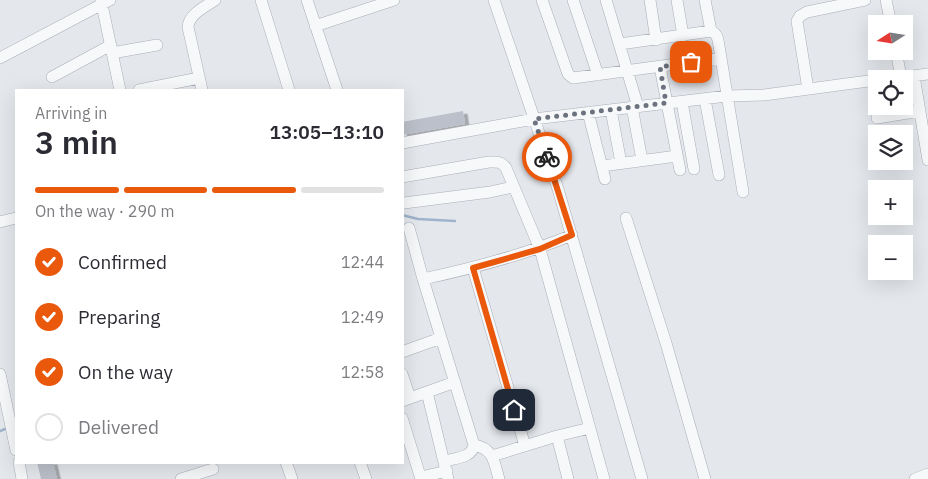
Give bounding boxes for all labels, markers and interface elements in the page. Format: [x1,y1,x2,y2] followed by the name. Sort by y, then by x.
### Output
[868,15,912,60] north arrow
[868,15,913,280] map controls
[670,41,712,83] pin
[677,48,705,76] icon: bag
[868,70,913,115] button: locate
[35,103,107,123] text: Arriving in
[270,120,384,144] text: 13:05–13:10
[35,121,118,163] text: 3 min
[868,125,913,170] button: layers
[522,132,572,182] courier
[533,143,561,171] icon: bike
[868,180,913,225] button: +
[35,201,174,221] text: On the way · 290 m
[868,235,913,280] button: −
[35,248,63,276] icon: check
[78,250,167,274] text: Confirmed
[341,252,384,272] text: 12:44
[35,303,63,331] icon: check
[78,305,160,329] text: Preparing
[341,307,384,327] text: 12:49
[35,358,63,386] icon: check
[78,360,173,384] text: On the way
[341,362,384,382] text: 12:58
[493,389,535,431] pin
[500,396,528,424] icon: home
[78,415,159,439] text: Delivered

